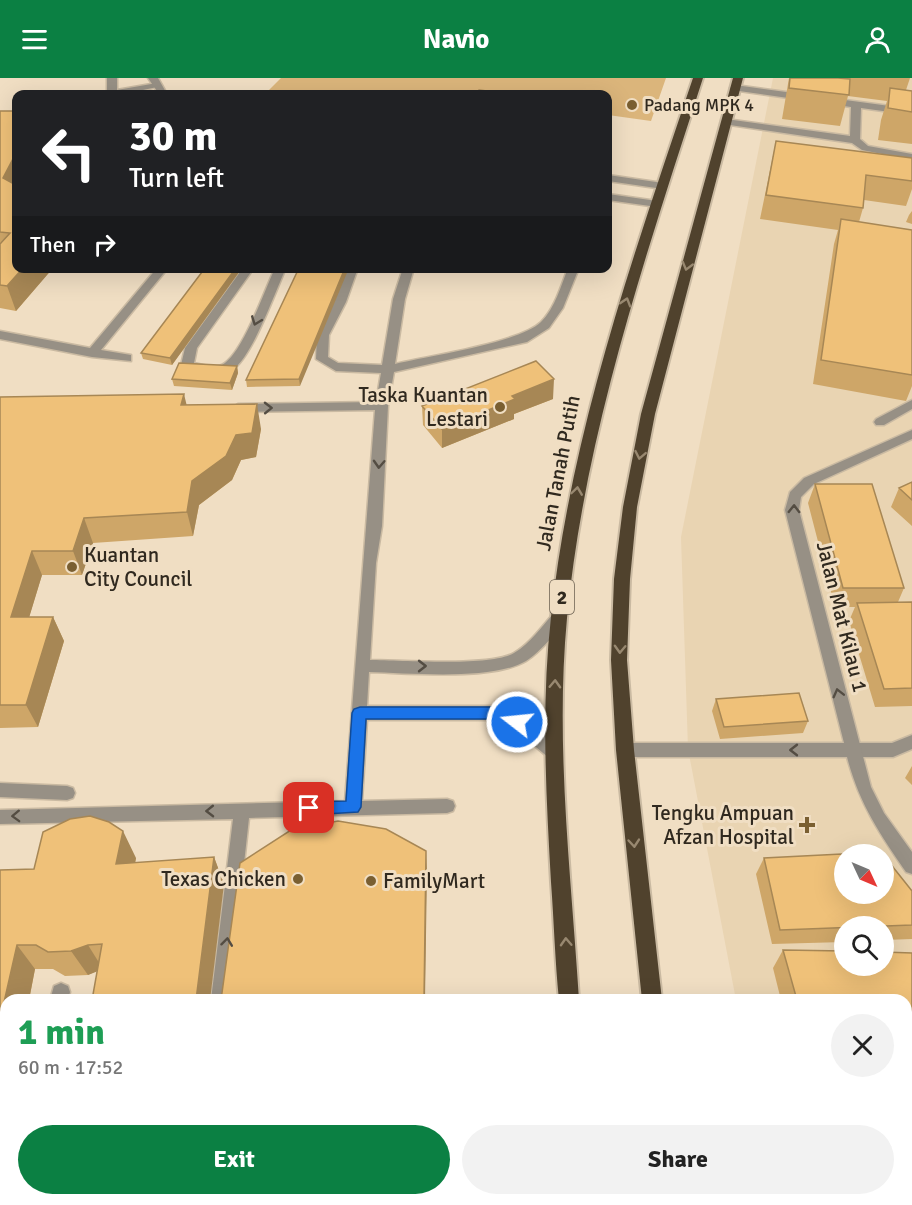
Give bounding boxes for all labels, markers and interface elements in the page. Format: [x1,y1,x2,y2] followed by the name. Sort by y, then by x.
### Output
[18,23,51,56] icon: menu
[423,23,489,56] text: Navio
[861,23,894,56] icon: person
[644,94,754,116] place label: Padang MPK 4
[625,98,639,112] marker: Padang MPK 4
[129,111,218,162] text: 30 m
[30,114,108,192] icon: left
[129,162,224,195] text: Turn left
[88,228,121,261] icon: right
[30,231,76,258] text: Then
[681,261,694,271] one-way arrow
[619,297,631,308] one-way arrow
[251,316,264,326] one-way arrow
[358,382,488,432] place label: Taska Kuantan Lestari
[530,393,586,553] street label: Jalan Tanah Putih
[493,400,507,414] marker: Taska Kuantan Lestari
[264,402,273,414] one-way arrow
[634,450,647,460] one-way arrow
[372,460,385,469] one-way arrow
[570,486,582,495] one-way arrow
[788,505,800,514] one-way arrow
[811,539,873,695] street label: Jalan Mat Kilau 1
[84,542,193,592] place label: Kuantan City Council
[65,560,79,574] marker: Kuantan City Council
[550,580,574,614] road number: 2
[613,644,626,653] one-way arrow
[417,660,426,672] one-way arrow
[549,680,561,689] one-way arrow
[832,689,845,699] one-way arrow
[485,690,549,754] position arrow
[789,744,798,756] one-way arrow
[283,782,334,833] pin
[292,791,325,824] icon: arrive
[652,800,794,850] place label: Tengku Ampuan Afzan Hospital
[206,805,215,817] one-way arrow
[11,810,20,822] one-way arrow
[798,816,816,834] marker: Tengku Ampuan Afzan Hospital
[627,839,640,848] one-way arrow
[834,844,894,904] north arrow
[834,844,894,976] map controls
[161,866,286,892] place label: Texas Chicken
[383,868,485,894] place label: FamilyMart
[291,872,305,886] marker: Texas Chicken
[364,874,378,888] marker: FamilyMart
[834,916,894,976] button: search
[220,938,233,947] one-way arrow
[559,938,572,947] one-way arrow
[18,1010,105,1055] text: 1 min
[831,1014,894,1077] button: close
[18,1055,123,1080] text: 60 m · 17:52
[18,1125,450,1194] button: Exit
[462,1125,894,1194] button: Share

